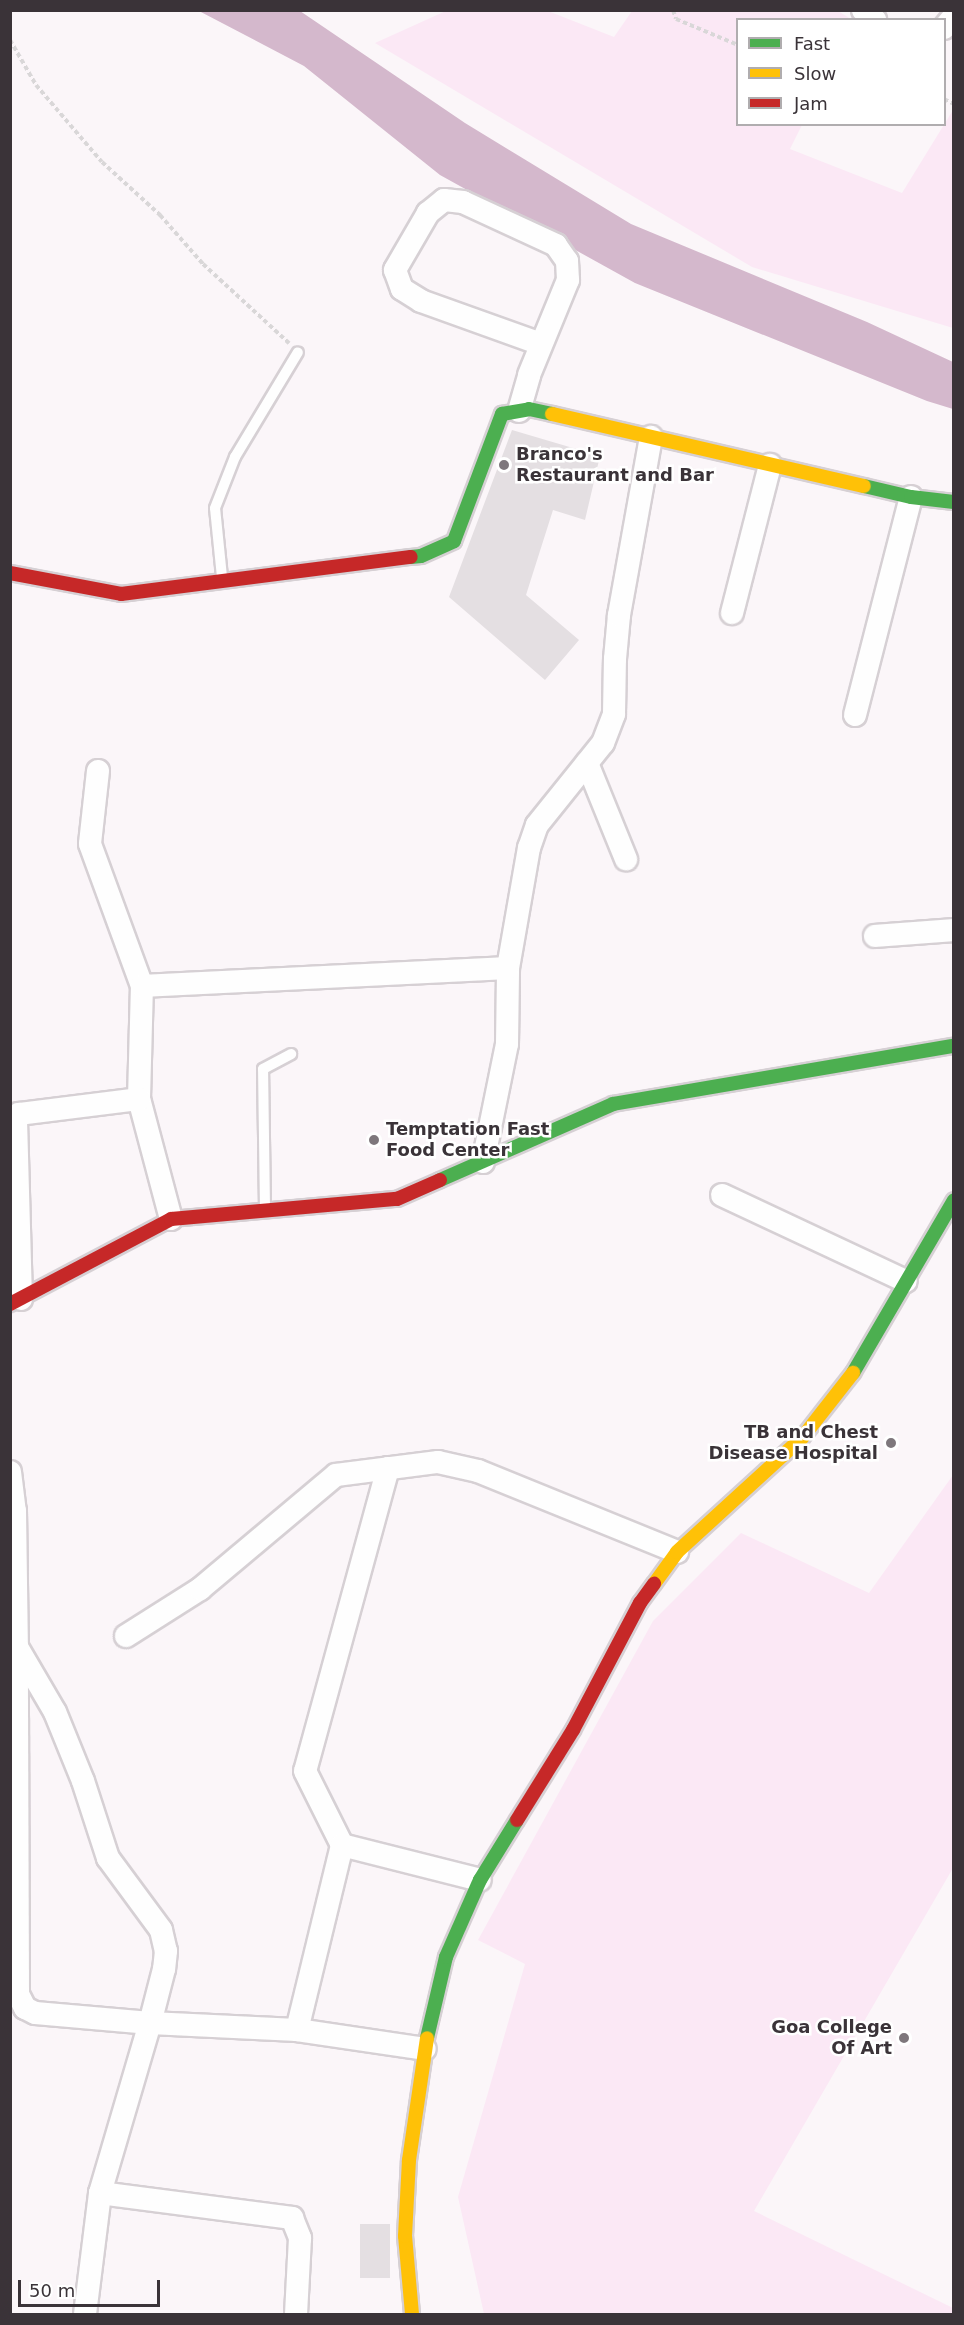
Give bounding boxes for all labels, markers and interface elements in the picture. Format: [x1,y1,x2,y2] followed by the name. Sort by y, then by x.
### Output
[736,18,946,126] legend
[794,33,830,54] text: Fast
[794,63,836,84] text: Slow
[794,93,828,114] text: Jam
[516,444,714,486] place label: Branco's Restaurant and Bar
[497,458,511,472] marker: Branco's Restaurant and Bar
[386,1119,549,1162] place label: Temptation Fast Food Center
[367,1133,381,1147] marker: Temptation Fast Food Center
[709,1422,878,1464] place label: TB and Chest Disease Hospital
[882,1434,900,1452] marker: TB and Chest Disease Hospital
[771,2017,892,2060] place label: Goa College Of Art
[897,2031,911,2045] marker: Goa College Of Art
[21,2268,164,2306] scale bar
[29,2280,75,2301] text: 50 m

